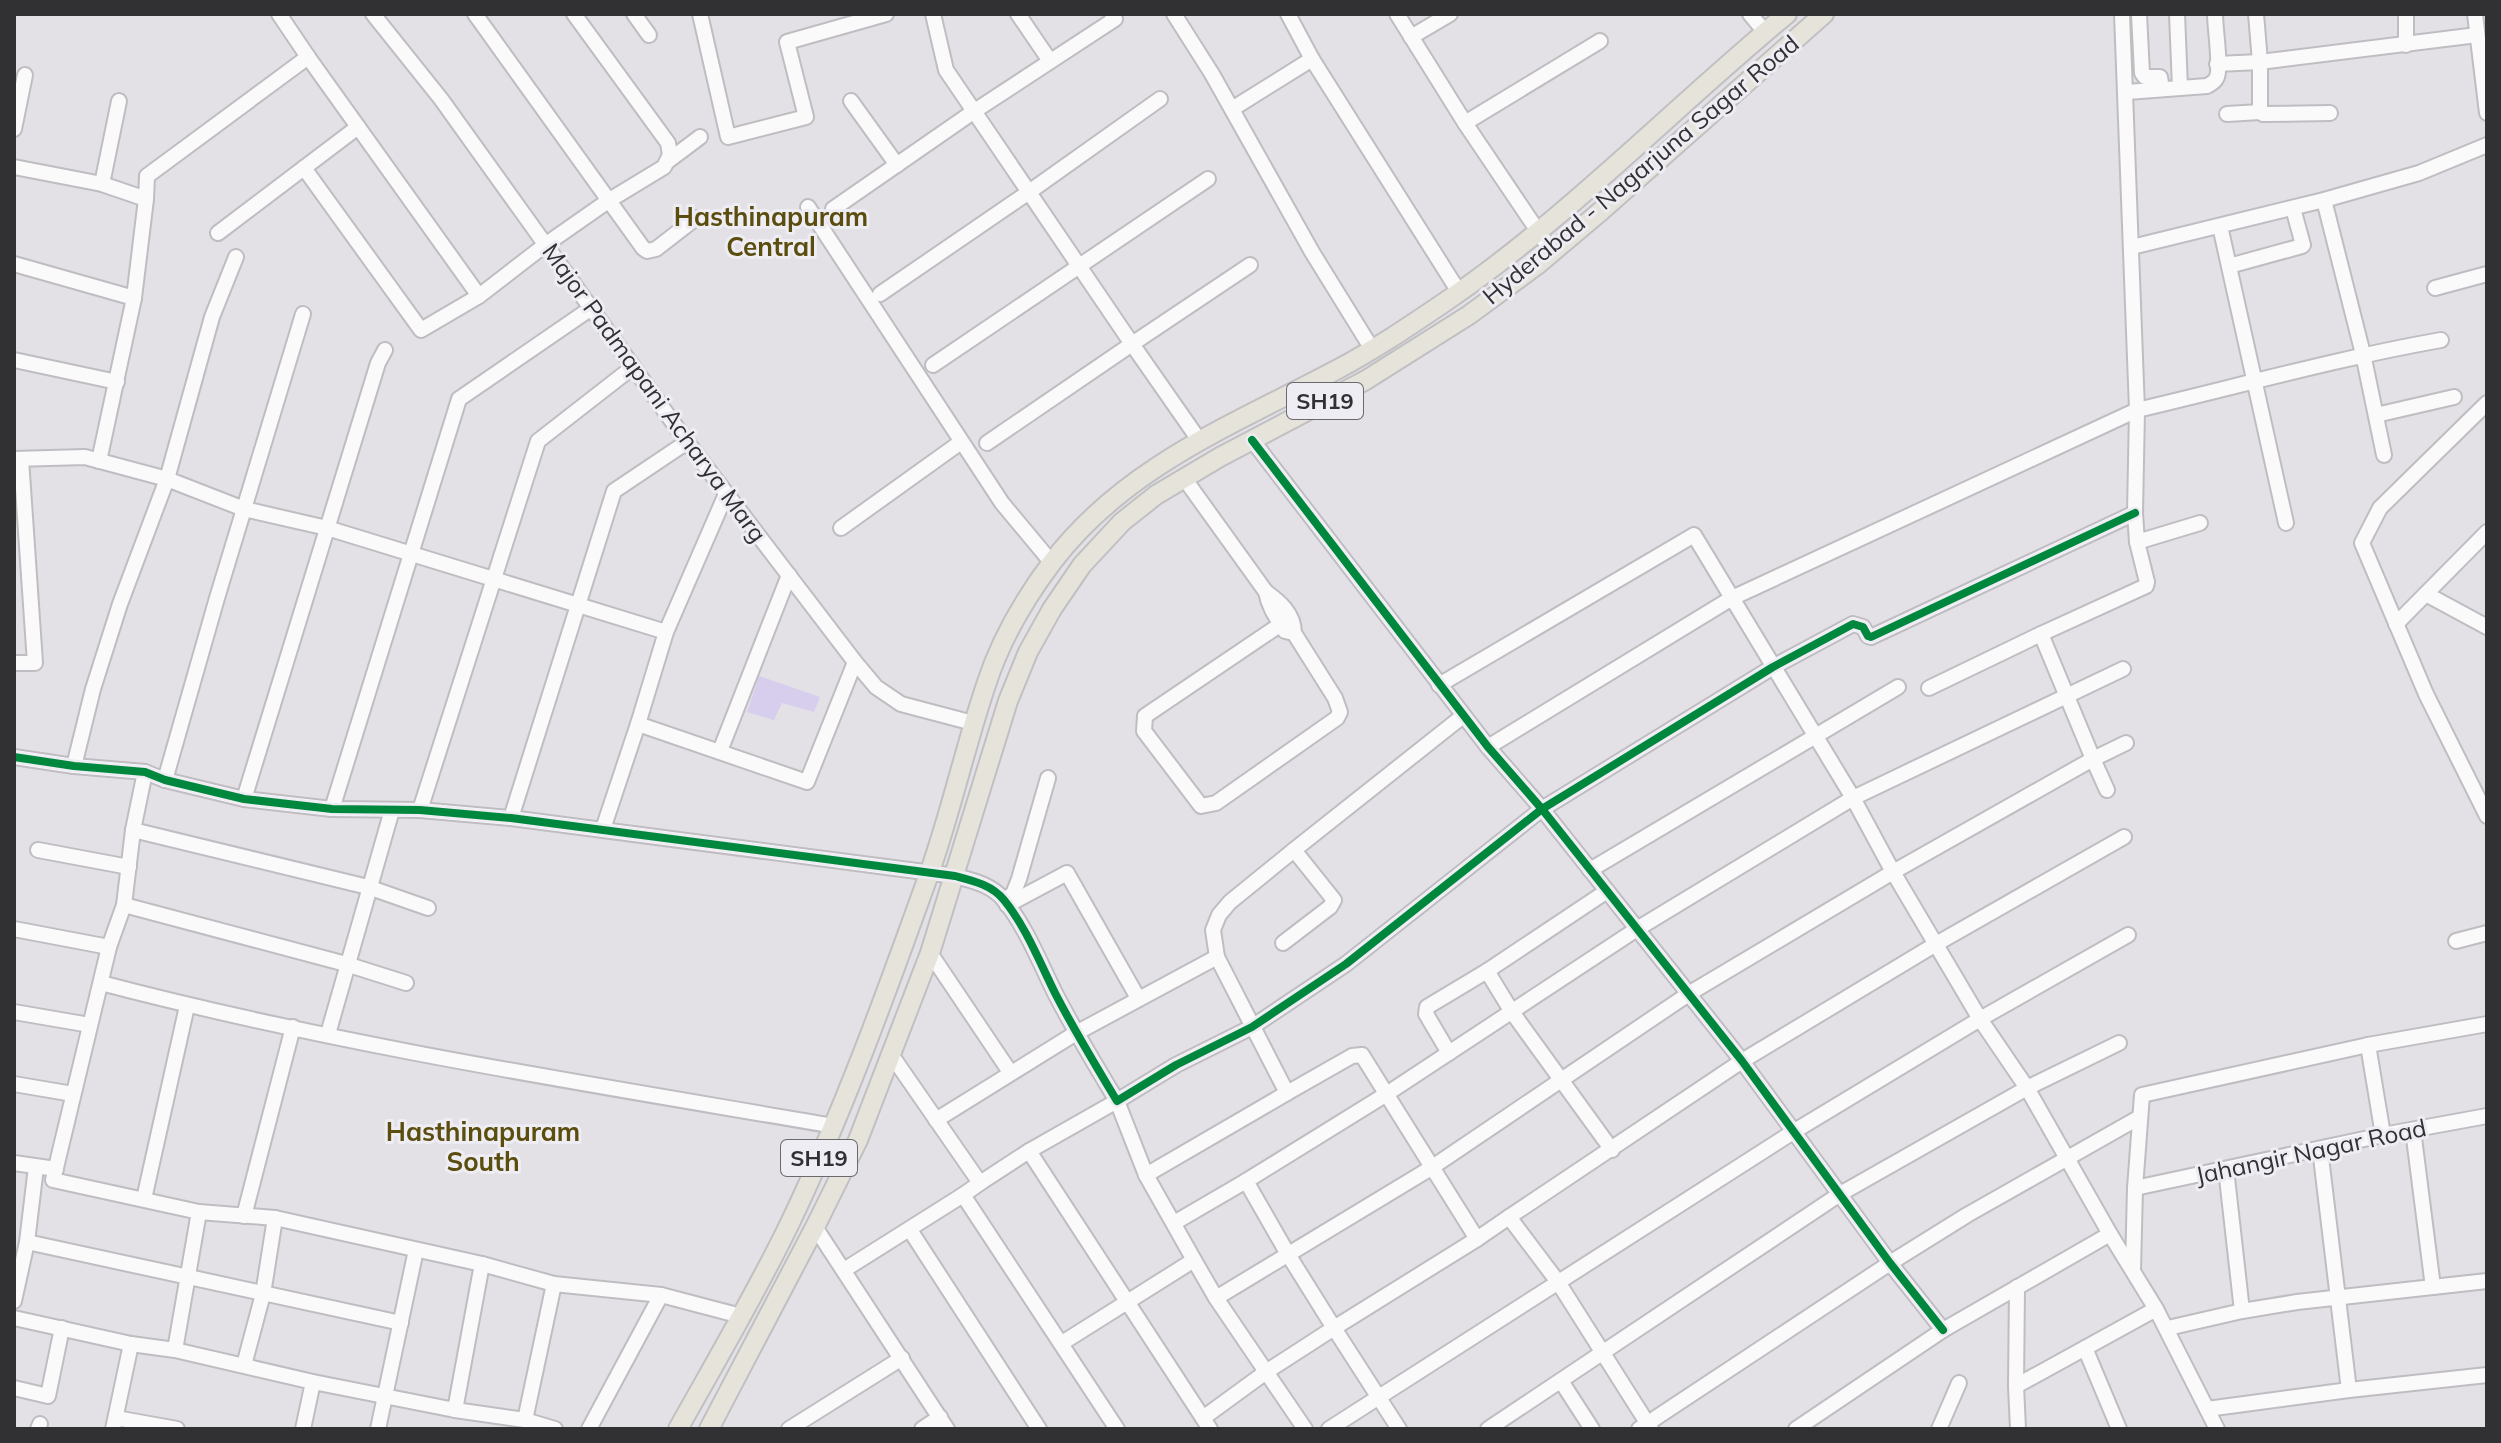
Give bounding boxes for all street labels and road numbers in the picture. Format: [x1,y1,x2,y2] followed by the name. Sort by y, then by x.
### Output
[1476,28,1805,310] street label: Hyderabad - Nagarjuna Sagar Road
[536,237,773,548] street label: Major Padmapani Acharya Marg
[1287,383,1363,419] road number: SH19
[2193,1112,2429,1190] street label: Jahangir Nagar Road
[781,1140,857,1176] road number: SH19

